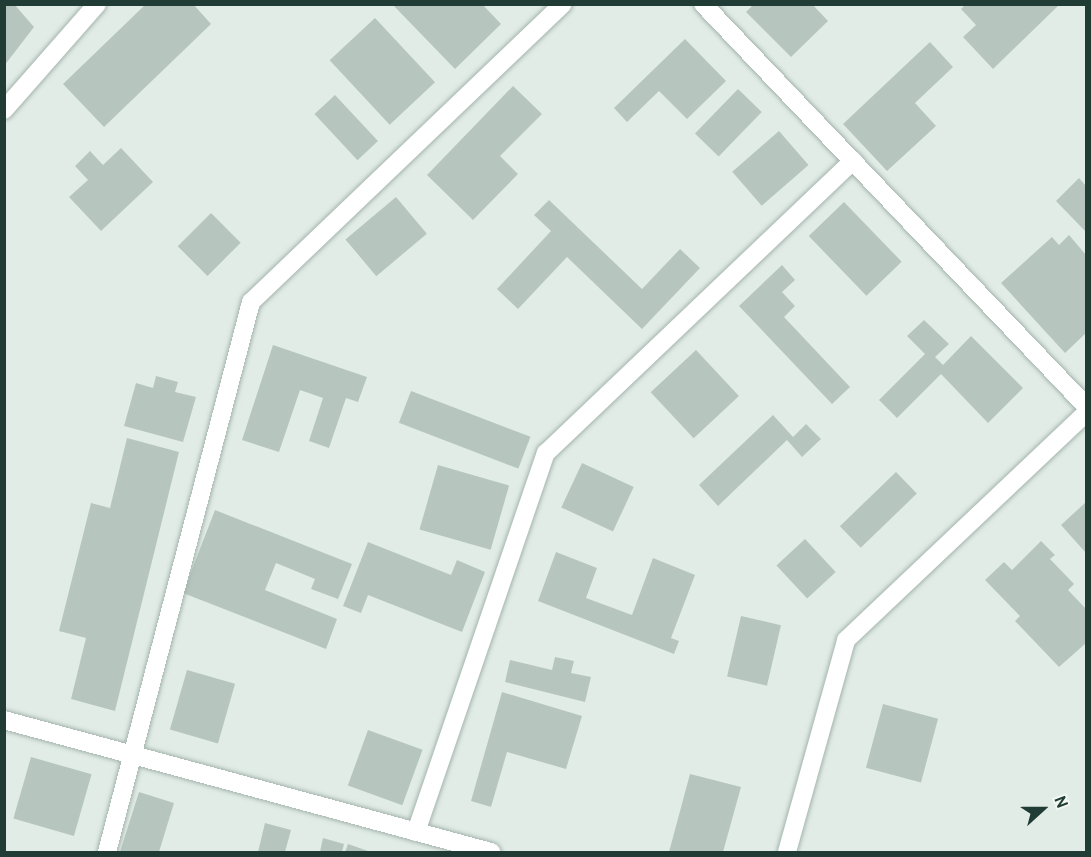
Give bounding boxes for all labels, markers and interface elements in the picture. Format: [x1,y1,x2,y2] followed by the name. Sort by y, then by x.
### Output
[1013,779,1073,839] north arrow
[1048,794,1071,812] text: N

